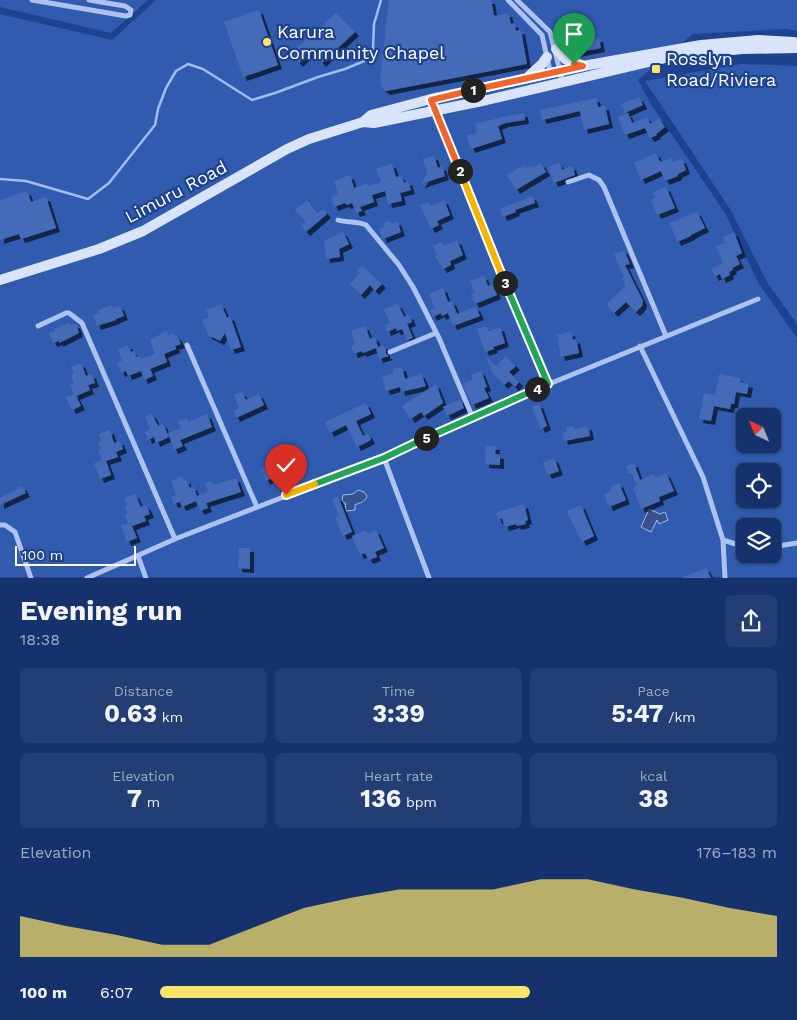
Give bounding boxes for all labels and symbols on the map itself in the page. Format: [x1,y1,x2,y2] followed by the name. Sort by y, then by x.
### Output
[553,13,595,64] pin
[277,21,445,63] place label: Karura Community Chapel
[261,36,273,48] marker: Karura Community Chapel
[666,48,776,90] place label: Rosslyn Road/Riviera
[650,63,662,75] marker: Rosslyn Road/Riviera
[460,78,486,102] pin: 1
[121,156,230,227] street label: Limuru Road
[448,158,472,184] pin: 2
[492,270,518,296] pin: 3
[524,376,550,402] pin: 4
[736,408,781,452] north arrow
[414,426,438,450] pin: 5
[265,444,307,495] pin
[15,542,136,566] scale bar

